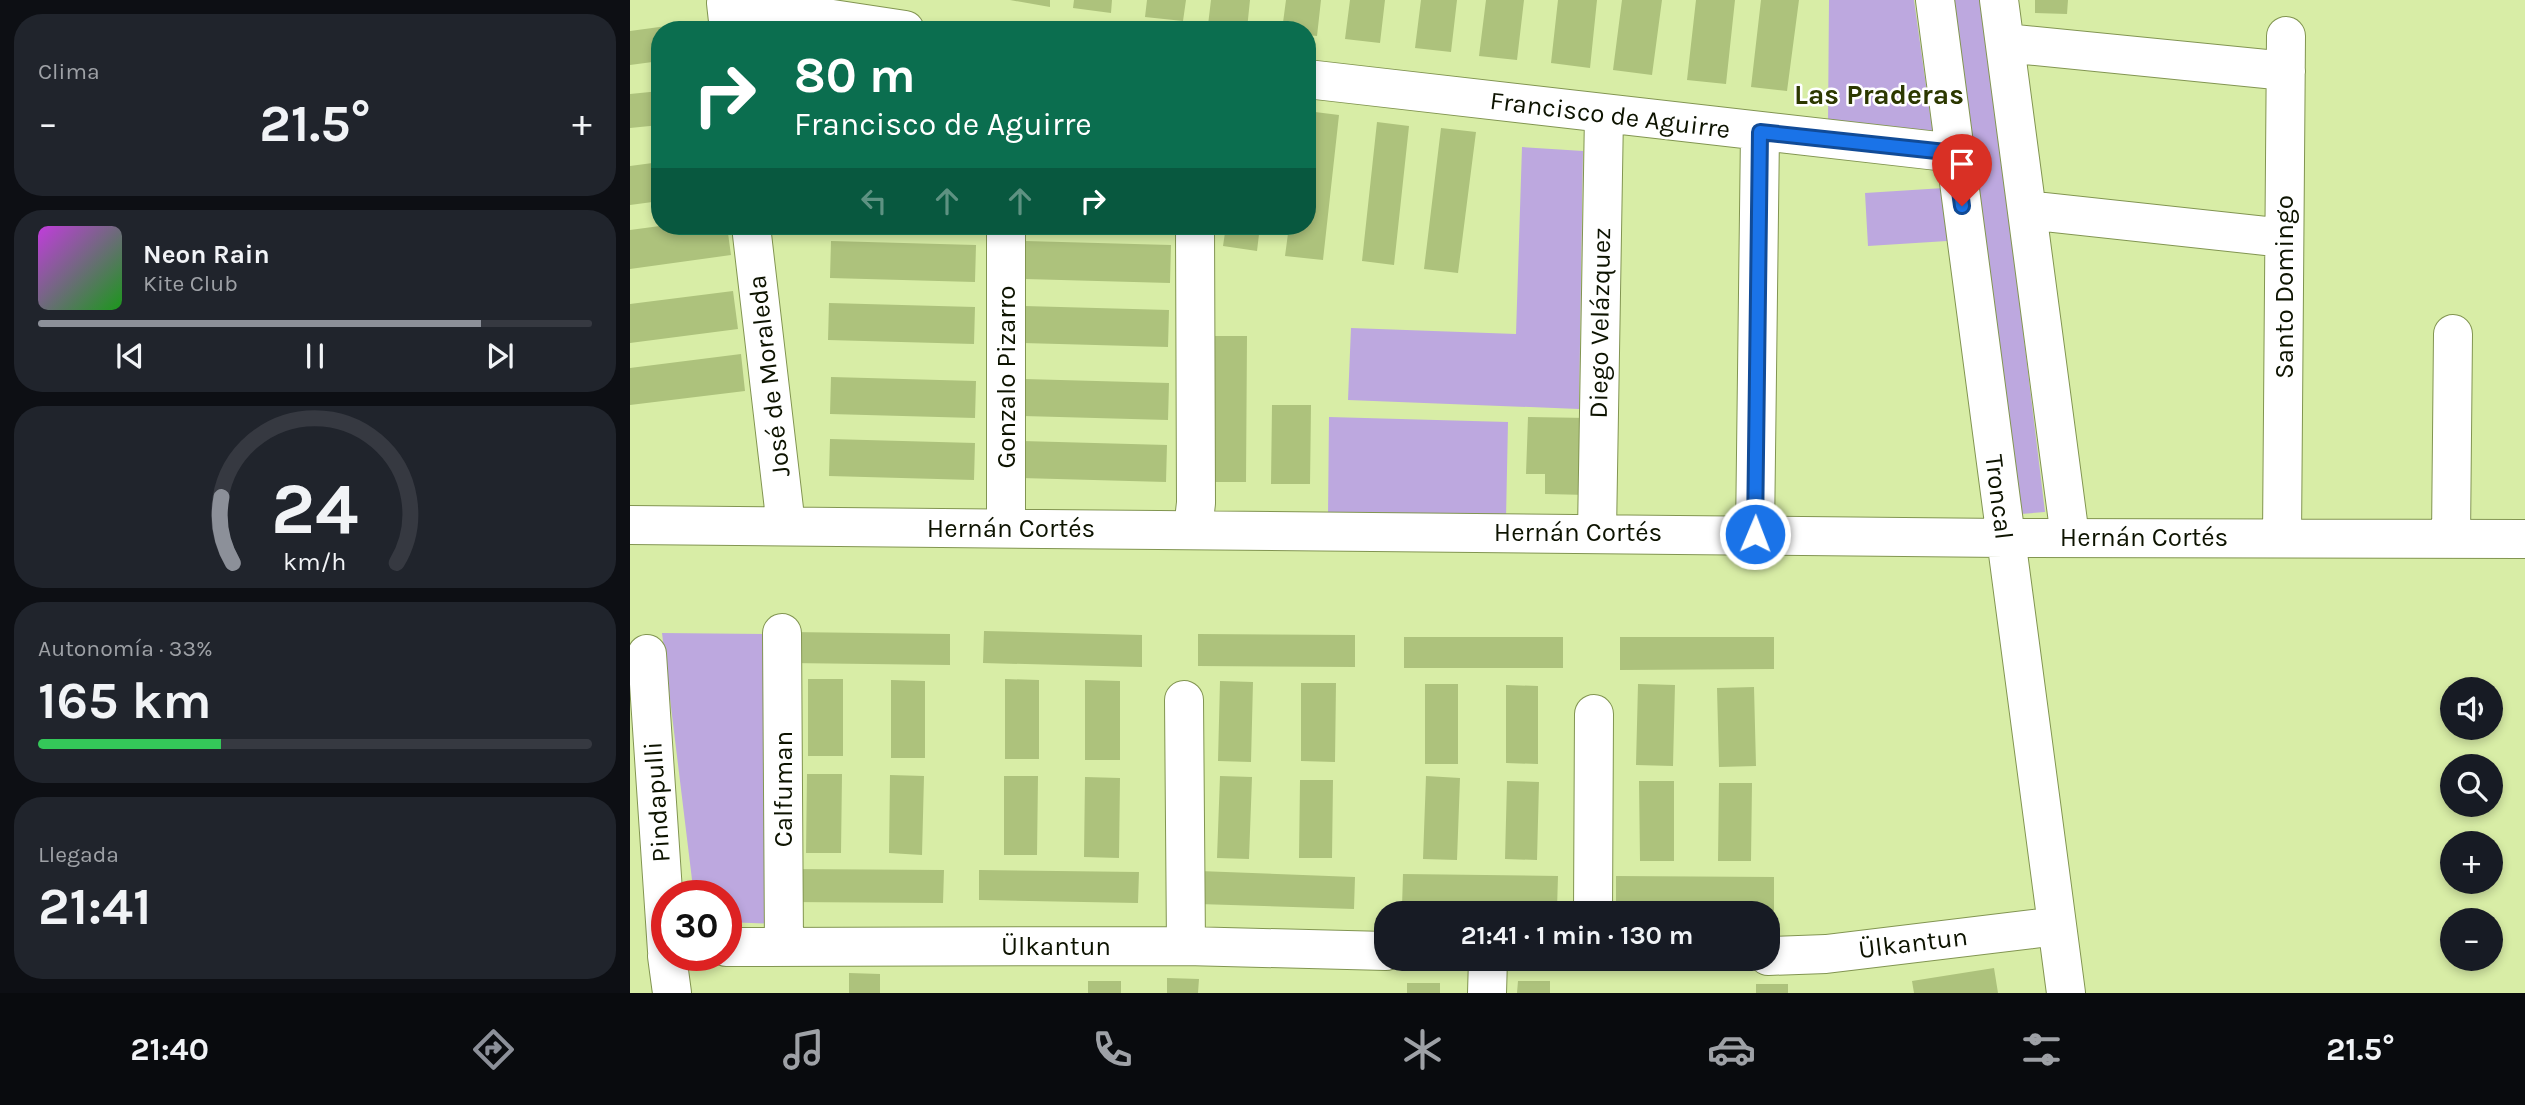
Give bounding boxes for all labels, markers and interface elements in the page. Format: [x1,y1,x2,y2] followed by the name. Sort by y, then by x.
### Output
[794,47,916,104] text: 80 m
[679,49,770,140] icon: right
[38,58,100,85] text: Clima
[1794,78,1964,111] district label: Las Praderas
[1488,85,1732,145] street label: Francisco de Aguirre
[259,93,371,154] text: 21.5°
[38,101,58,146] text: −
[572,101,592,146] text: +
[794,106,1092,143] text: Francisco de Aguirre
[1932,134,1992,206] pin
[1943,145,1981,183] icon: arrive
[855,182,893,220] icon: left
[928,182,966,220] icon: ahead
[1001,182,1039,220] icon: ahead
[1074,182,1112,220] icon: right
[2269,195,2300,379] street label: Santo Domingo
[1583,227,1617,419] street label: Diego Velázquez
[143,239,270,270] text: Neon Rain
[143,270,238,297] text: Kite Club
[741,273,797,479] street label: José de Moraleda
[991,286,1022,468] street label: Gonzalo Pizarro
[111,337,149,375] icon: previous
[296,337,334,375] icon: pause
[481,337,519,375] icon: next
[1978,453,2020,541] street label: Troncal
[271,466,359,551] text: 24
[1718,497,1792,571] position arrow
[927,513,1095,544] street label: Hernán Cortés
[1494,517,1662,548] street label: Hernán Cortés
[2060,522,2228,553] street label: Hernán Cortés
[283,546,347,575] text: km/h
[38,635,213,662] text: Autonomía · 33%
[38,670,212,731] text: 165 km
[2440,677,2503,971] map controls
[2440,677,2503,740] button: sound
[768,731,799,847] street label: Calfuman
[637,741,677,863] street label: Pindapulli
[2440,754,2503,817] button: search
[2440,831,2503,894] button: +
[38,841,119,868] text: Llegada
[38,876,152,937] text: 21:41
[651,880,742,971] speed limit sign: 30
[2440,908,2503,971] button: −
[1461,920,1693,951] text: 21:41 · 1 min · 130 m
[1856,921,1970,965] street label: Ülkantun
[1001,931,1111,962] street label: Ülkantun
[469,1025,518,1074] icon: directions
[779,1025,828,1074] icon: music
[1088,1025,1137,1074] icon: phone
[1398,1025,1447,1074] icon: climate
[1707,1025,1756,1074] icon: car
[2017,1025,2066,1074] icon: filters
[130,1031,209,1068] text: 21:40
[2326,1031,2395,1068] text: 21.5°

